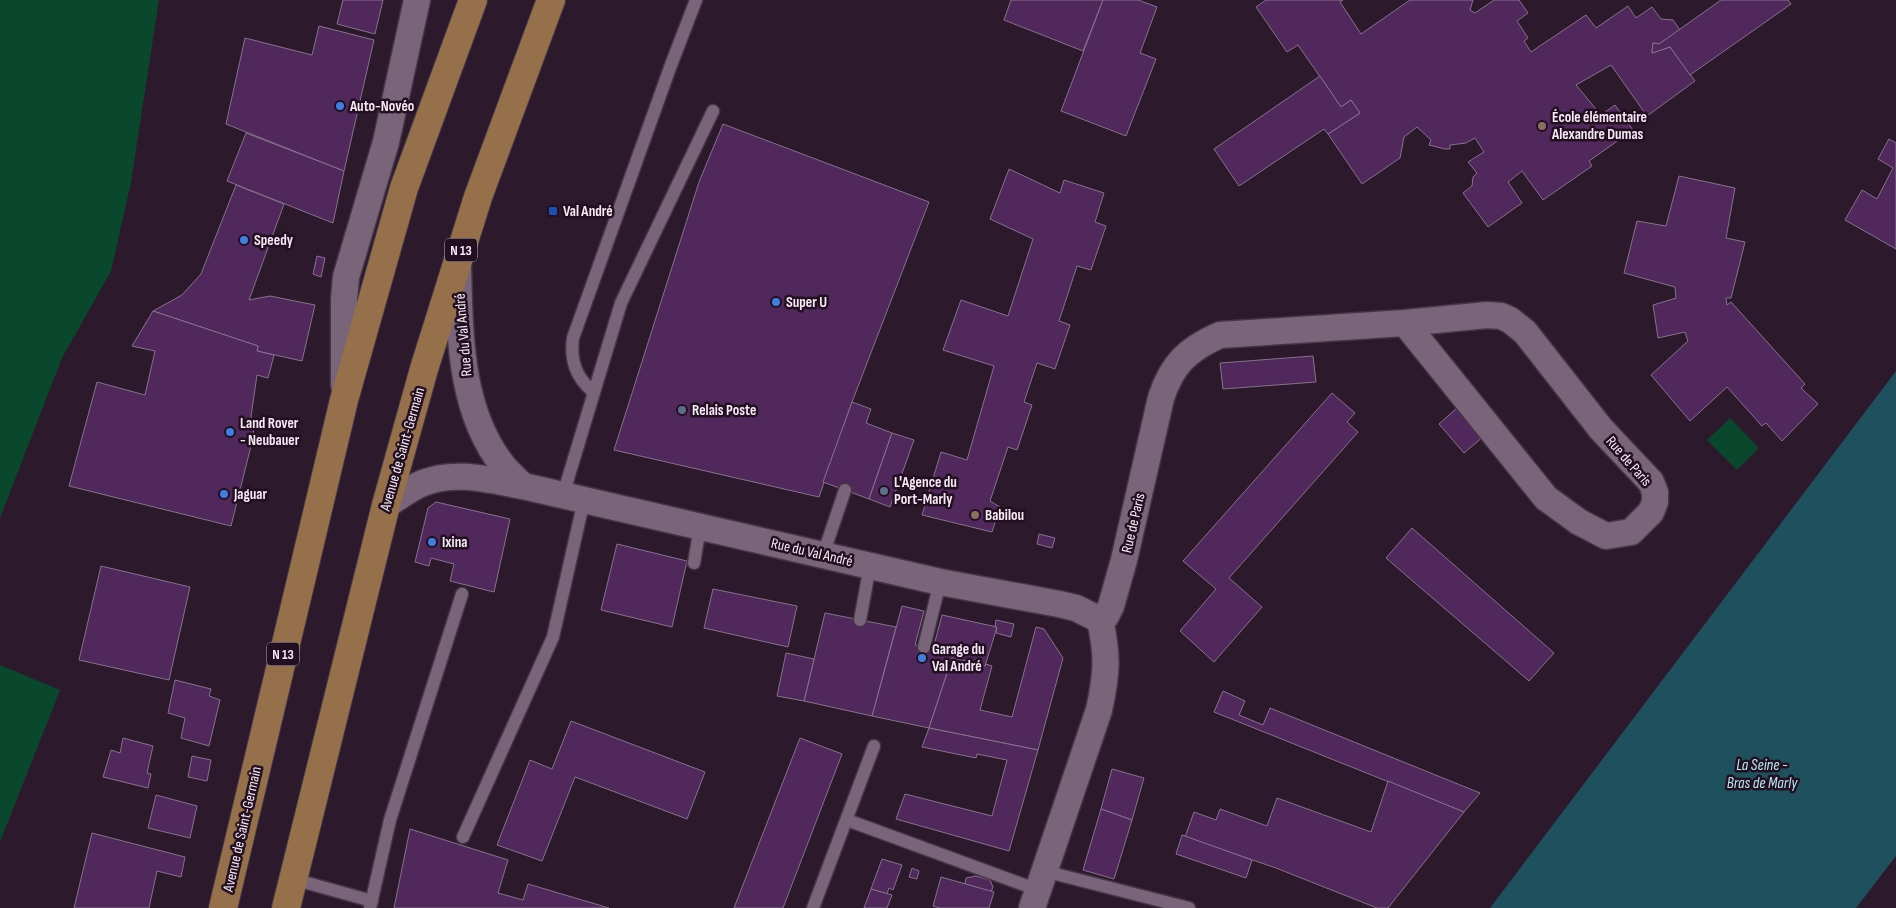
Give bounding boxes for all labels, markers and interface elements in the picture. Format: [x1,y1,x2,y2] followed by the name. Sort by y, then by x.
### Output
[349,97,414,116] place label: Auto-Novéo
[334,100,346,112] marker: Auto-Novéo
[1551,108,1647,144] place label: École élémentaire Alexandre Dumas
[1536,120,1548,132] marker: École élémentaire Alexandre Dumas
[563,202,613,221] place label: Val André
[547,205,559,217] marker: Val André
[254,231,294,250] place label: Speedy
[238,234,250,246] marker: Speedy
[445,238,477,262] road number: N 13
[450,293,477,377] street label: Rue du Val André
[786,293,827,312] place label: Super U
[770,296,782,308] marker: Super U
[375,385,429,514] street label: Avenue de Saint-Germain
[692,401,756,420] place label: Relais Poste
[676,404,688,416] marker: Relais Poste
[240,414,300,450] place label: Land Rover - Neubauer
[224,426,236,438] marker: Land Rover - Neubauer
[1602,432,1656,490] street label: Rue de Paris
[894,473,957,509] place label: L'Agence du Port-Marly
[233,485,268,504] place label: Jaguar
[878,485,890,497] marker: L'Agence du Port-Marly
[218,488,230,500] marker: Jaguar
[1117,491,1150,555] street label: Rue de Paris
[985,506,1024,525] place label: Babilou
[969,509,981,521] marker: Babilou
[442,533,467,552] place label: Ixina
[769,534,855,571] street label: Rue du Val André
[426,536,438,548] marker: Ixina
[932,640,985,676] place label: Garage du Val André
[267,642,299,666] road number: N 13
[916,652,928,664] marker: Garage du Val André
[1727,756,1798,793] water label: La Seine - Bras de Marly
[219,765,266,894] street label: Avenue de Saint-Germain

